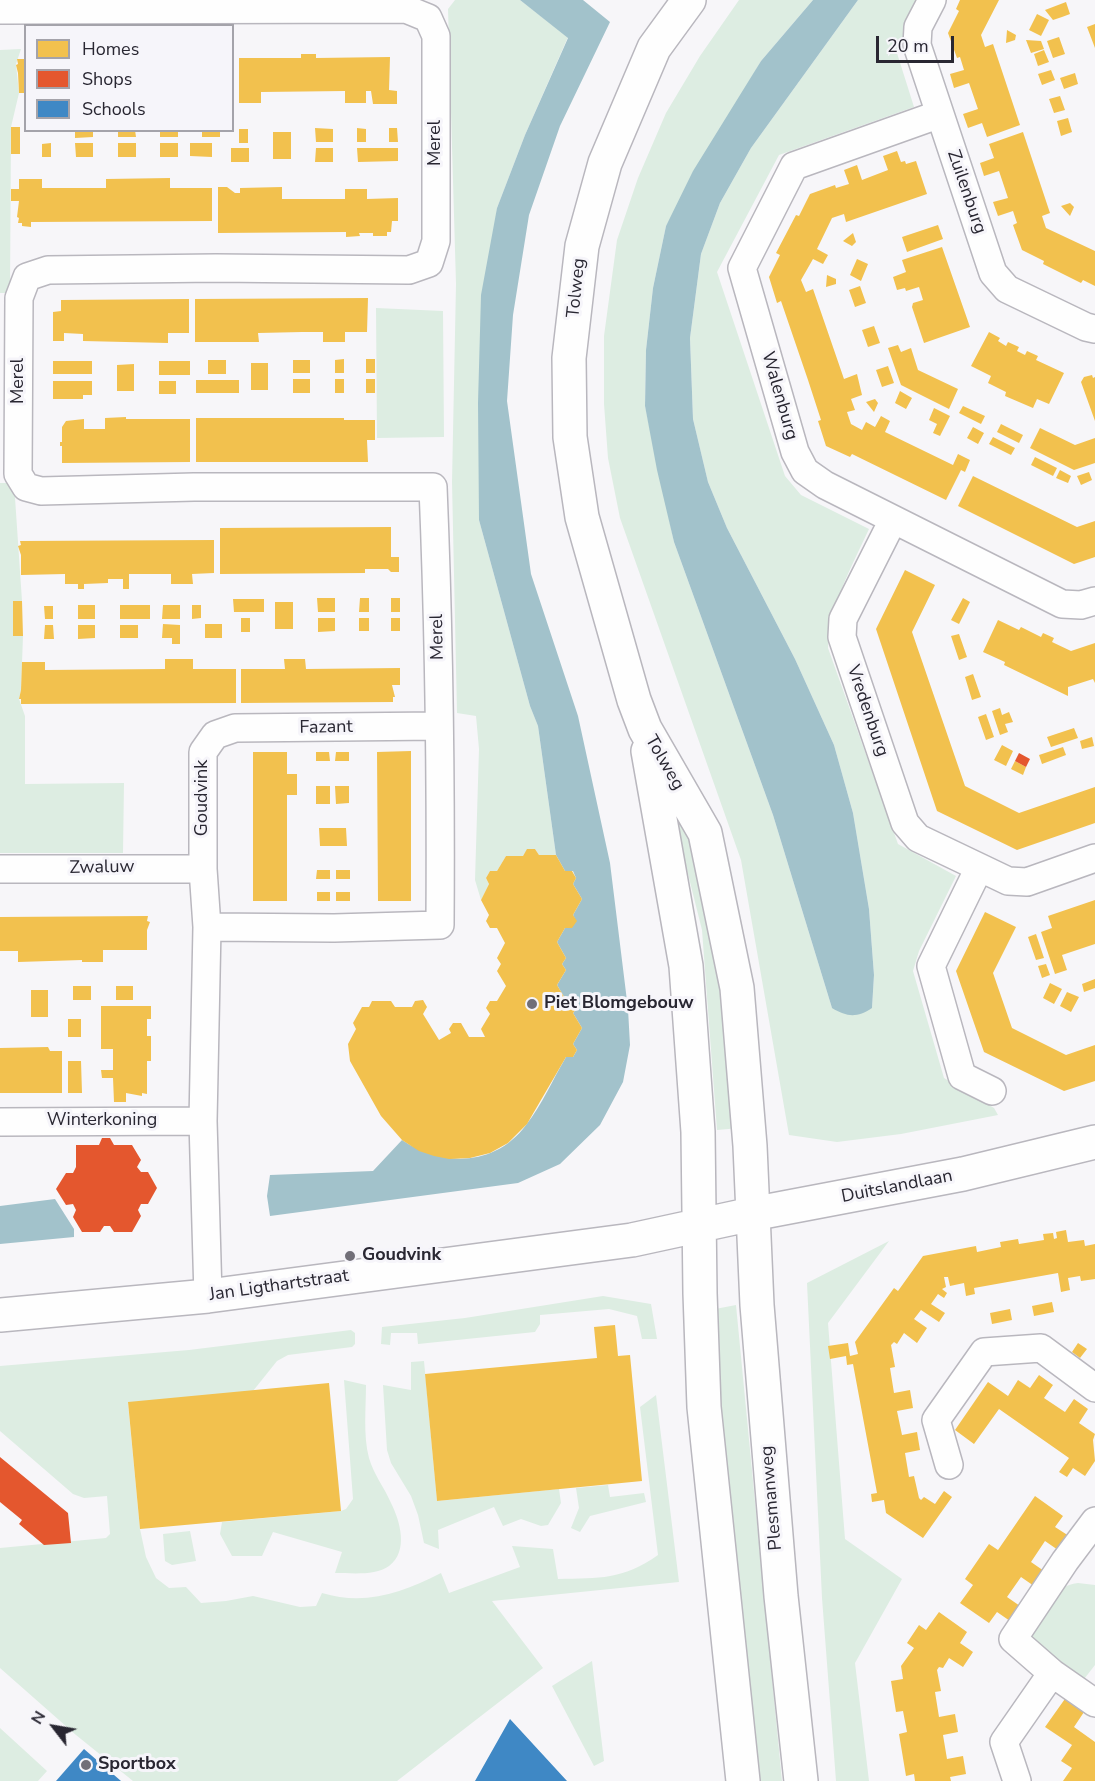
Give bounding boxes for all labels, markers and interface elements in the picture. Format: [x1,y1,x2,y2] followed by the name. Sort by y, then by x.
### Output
[24,24,234,132] legend
[879,24,957,62] scale bar
[887,34,929,58] text: 20 m
[82,37,139,61] text: Homes
[82,67,132,91] text: Shops
[82,97,146,121] text: Schools
[425,120,447,166] street label: Merel
[942,147,990,237] street label: Zuilenburg
[563,257,591,319] street label: Tolweg
[756,349,802,443] street label: Walenburg
[8,358,30,404] street label: Merel
[427,614,449,660] street label: Merel
[841,663,893,759] street label: Vredenburg
[299,717,353,739] street label: Fazant
[640,732,688,794] street label: Tolweg
[192,760,214,836] street label: Goudvink
[69,857,135,879] street label: Zwaluw
[544,993,694,1015] place label: Piet Blomgebouw
[525,997,539,1011] marker: Piet Blomgebouw
[47,1110,157,1132] street label: Winterkoning
[840,1166,954,1208] street label: Duitslandlaan
[362,1245,441,1267] place label: Goudvink
[343,1249,357,1263] marker: Goudvink
[208,1266,350,1306] street label: Jan Ligthartstraat
[757,1445,787,1551] street label: Plesmanweg
[24,1697,84,1757] north arrow
[26,1707,51,1729] text: N
[98,1754,176,1776] place label: Sportbox
[79,1758,93,1772] marker: Sportbox

